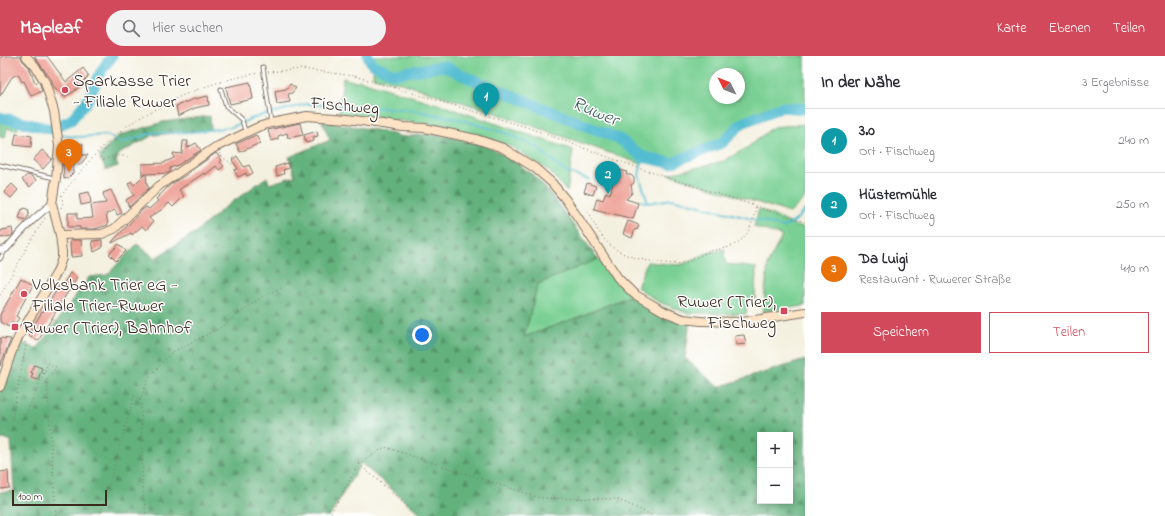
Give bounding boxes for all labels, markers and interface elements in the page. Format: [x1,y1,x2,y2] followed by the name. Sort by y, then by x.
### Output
[106,10,386,46] search box
[20,15,82,42] text: Mapleaf
[120,17,142,39] icon: search
[152,17,223,39] text: Hier suchen
[997,18,1026,39] text: Karte
[1048,18,1091,39] text: Ebenen
[1113,18,1145,39] text: Teilen
[709,68,745,104] north arrow
[73,69,191,116] place label: Sparkasse Trier - Filiale Ruwer
[821,70,900,95] text: In der Nähe
[1082,73,1149,92] text: 3 Ergebnisse
[473,83,499,116] pin: 1
[60,85,70,95] marker: Sparkasse Trier - Filiale Ruwer
[568,90,624,135] water label: Ruwer
[308,91,380,124] street label: Fischweg
[859,120,875,142] text: 3.0
[832,131,836,150] text: 1
[1118,131,1149,150] text: 240 m
[56,139,82,172] pin: 3
[859,142,935,161] text: Ort · Fischweg
[595,161,621,194] pin: 2
[859,184,937,206] text: Hüstermühle
[831,195,837,214] text: 2
[1116,195,1149,214] text: 250 m
[859,206,935,225] text: Ort · Fischweg
[859,248,908,270] text: Da Luigi
[831,259,837,278] text: 3
[1121,259,1149,278] text: 410 m
[859,270,1011,289] text: Restaurant · Ruwerer Straße
[31,273,178,320] place label: Volksbank Trier eG - Filiale Trier-Ruwer
[19,289,29,299] marker: Volksbank Trier eG - Filiale Trier-Ruwer
[677,290,776,338] place label: Ruwer (Trier), Fischweg
[779,306,789,316] marker: Ruwer (Trier), Fischweg
[821,312,981,353] button: Speichern
[989,312,1149,353] button: Teilen
[23,316,193,342] place label: Ruwer (Trier), Bahnhof
[10,322,20,332] marker: Ruwer (Trier), Bahnhof
[412,325,432,345] your location
[757,432,793,504] map controls
[757,432,793,468] button: +
[757,468,793,504] button: −
[12,488,107,507] scale bar
[18,489,42,505] text: 100 m

